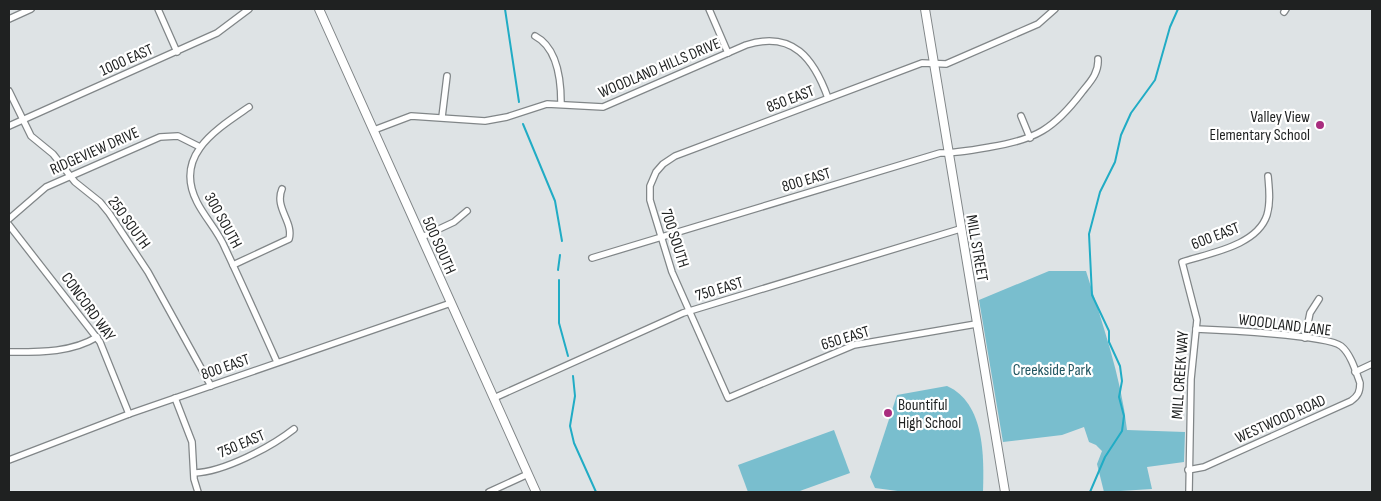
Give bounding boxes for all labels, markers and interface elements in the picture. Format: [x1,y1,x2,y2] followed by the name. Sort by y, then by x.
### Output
[596,34,723,103] street label: WOODLAND HILLS DRIVE
[97,40,157,80] street label: 1000 EAST
[764,81,818,117] street label: 850 EAST
[1210,108,1310,145] place label: Valley View Elementary School
[1314,119,1326,131] marker: Valley View Elementary School
[47,123,142,179] street label: RIDGEVIEW DRIVE
[780,164,834,197] street label: 800 EAST
[200,190,246,252] street label: 300 SOUTH
[103,193,154,253] street label: 250 SOUTH
[656,207,693,270] street label: 700 SOUTH
[961,213,992,284] street label: MILL STREET
[418,214,460,277] street label: 500 SOUTH
[1189,218,1243,254] street label: 600 EAST
[57,269,119,345] street label: CONCORD WAY
[693,273,746,306] street label: 750 EAST
[1237,310,1332,341] street label: WOODLAND LANE
[819,322,872,355] street label: 650 EAST
[1168,330,1193,420] street label: MILL CREEK WAY
[199,350,253,385] street label: 800 EAST
[1013,361,1091,380] park label: Creekside Park
[1233,391,1329,448] street label: WESTWOOD ROAD
[898,396,961,433] place label: Bountiful High School
[882,407,894,419] marker: Bountiful High School
[215,426,268,463] street label: 750 EAST

